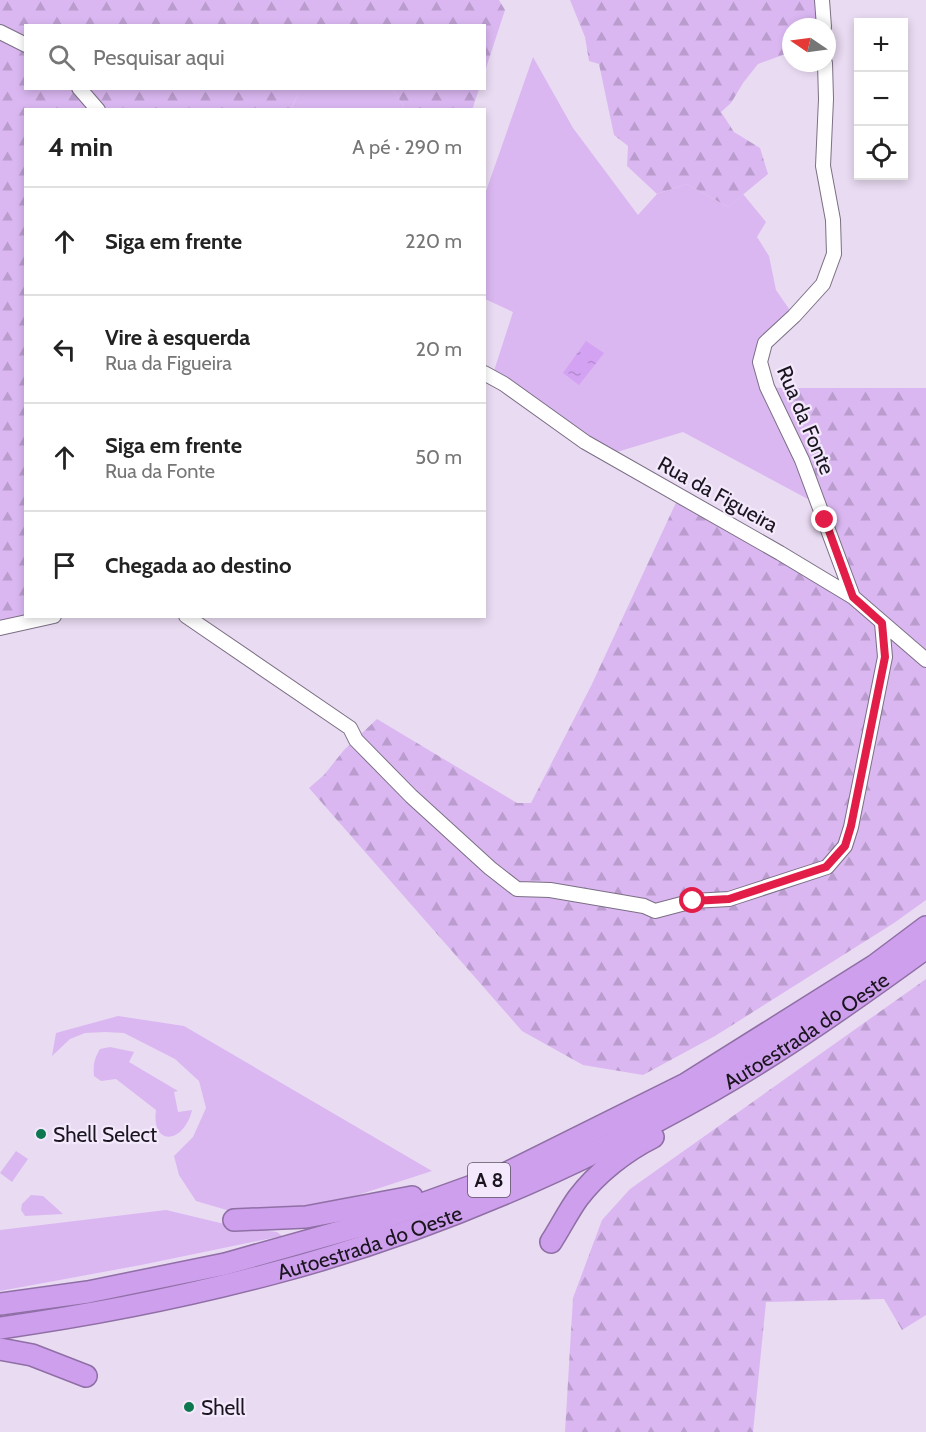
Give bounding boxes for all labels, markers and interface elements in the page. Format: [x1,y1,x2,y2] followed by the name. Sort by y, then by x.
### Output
[782,18,836,72] north arrow
[854,18,908,180] map controls
[854,18,908,72] button: +
[24,24,486,90] search box
[45,41,78,74] icon: search
[93,44,225,71] text: Pesquisar aqui
[854,72,908,126] button: −
[854,126,908,180] button: locate
[48,131,113,163] text: 4 min
[352,135,462,159] text: A pé · 290 m
[48,225,81,258] icon: ahead
[105,228,242,255] text: Siga em frente
[405,229,462,253] text: 220 m
[105,324,250,351] text: Vire à esquerda
[48,333,81,366] icon: left
[416,337,462,361] text: 20 m
[105,351,232,375] text: Rua da Figueira
[772,362,840,478] street label: Rua da Fonte
[105,432,242,459] text: Siga em frente
[48,441,81,474] icon: ahead
[415,445,462,469] text: 50 m
[654,451,782,537] street label: Rua da Figueira
[105,459,215,483] text: Rua da Fonte
[811,506,837,532] route end
[48,549,81,582] icon: arrive
[105,552,291,579] text: Chegada ao destino
[679,887,705,913] route start
[719,966,894,1094] street label: Autoestrada do Oeste
[53,1122,157,1147] place label: Shell Select
[34,1127,48,1141] marker: Shell Select
[468,1163,510,1197] road number: A 8
[274,1200,466,1284] street label: Autoestrada do Oeste
[201,1395,245,1420] place label: Shell
[182,1400,196,1414] marker: Shell

